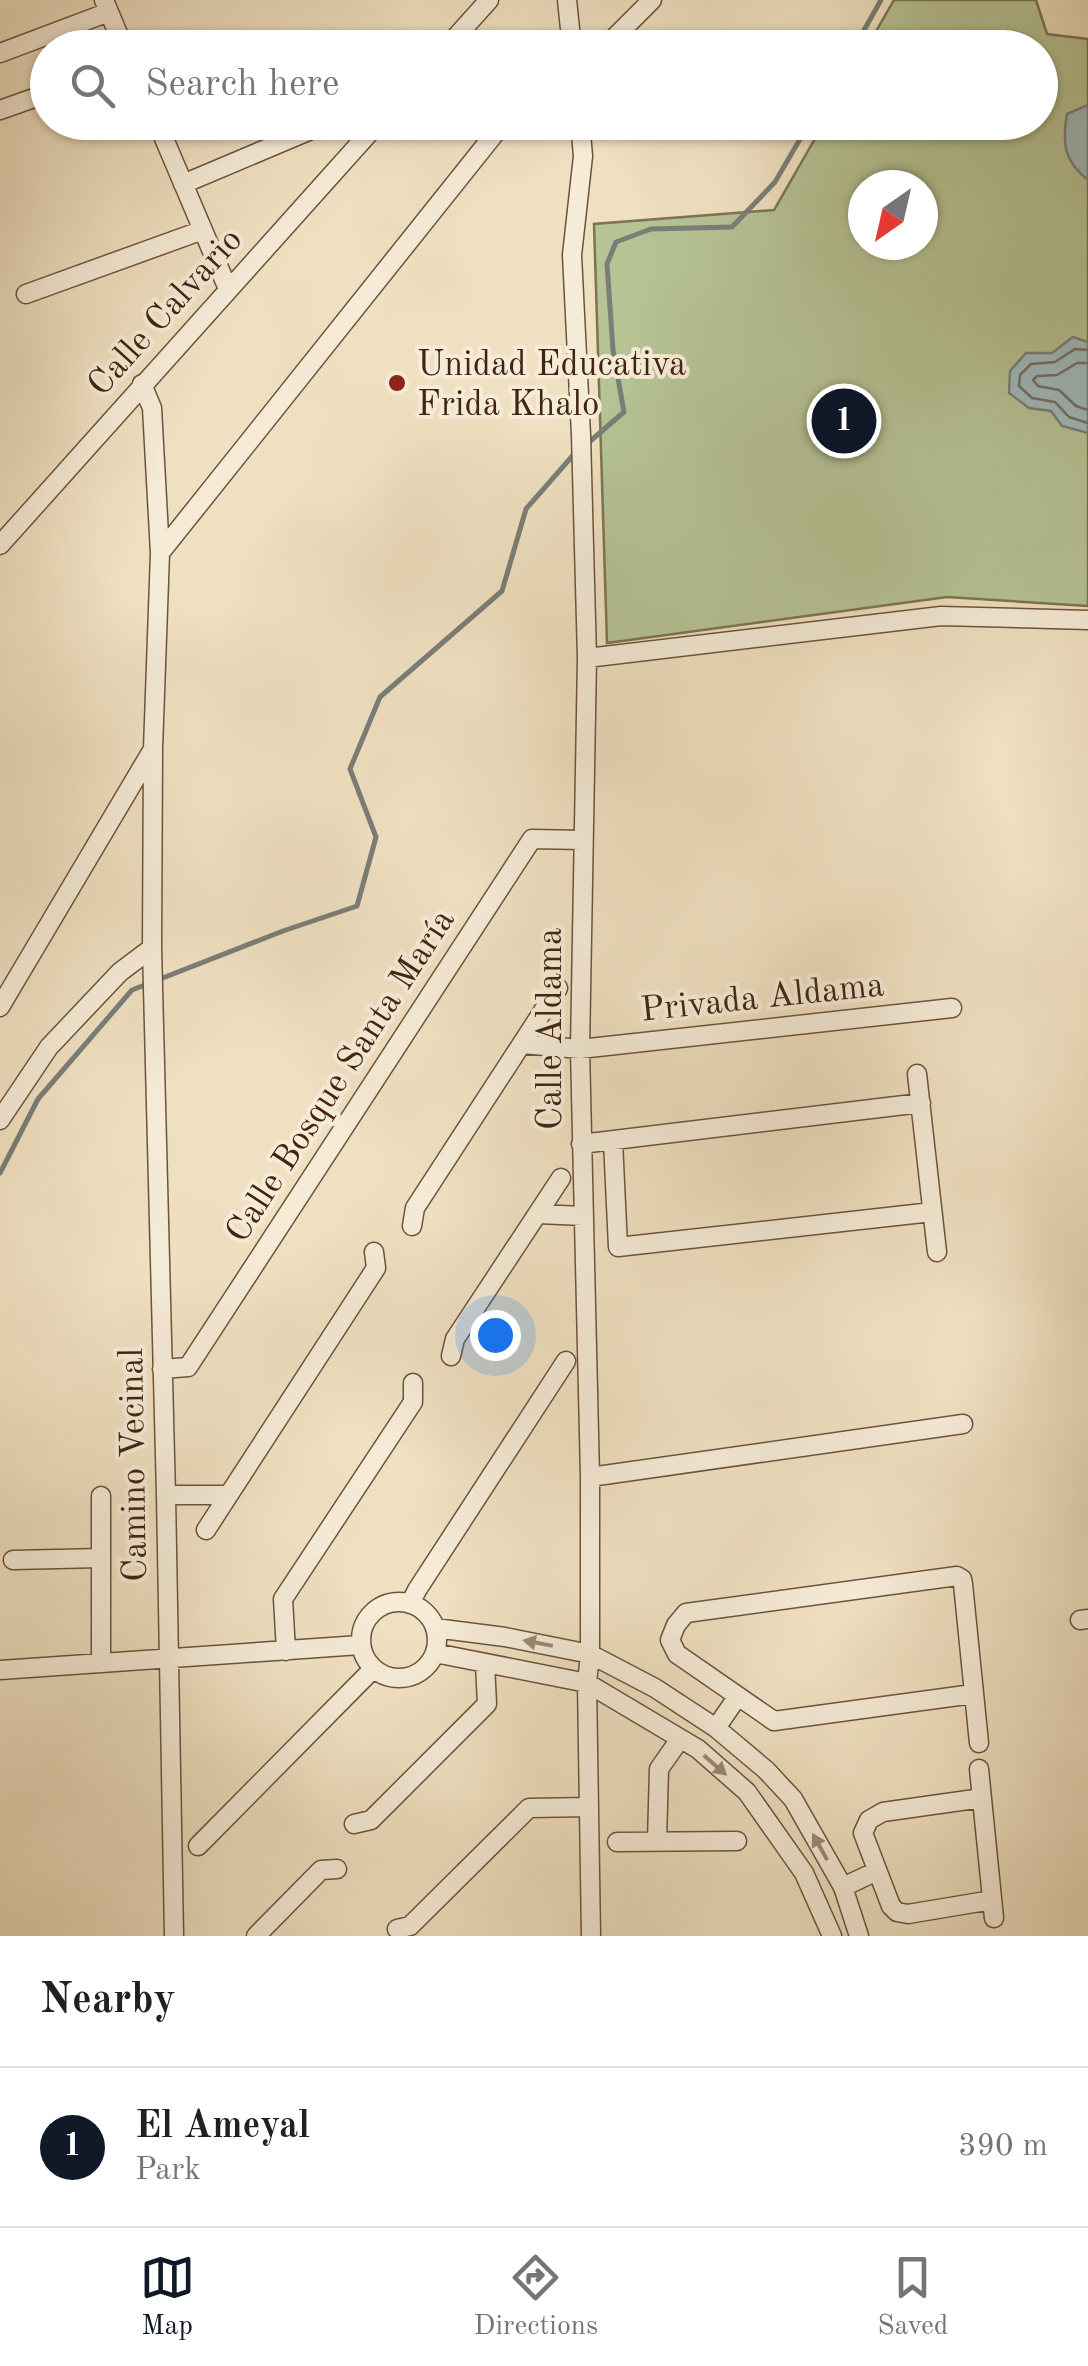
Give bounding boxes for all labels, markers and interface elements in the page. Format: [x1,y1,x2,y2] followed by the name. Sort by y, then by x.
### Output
[30,30,1058,140] search box
[65,58,120,113] icon: search
[145,66,340,104] text: Search here
[848,170,938,260] north arrow
[82,222,250,403] street label: Calle Calvario
[417,348,686,423] place label: Unidad Educativa Frida Khalo
[386,372,408,394] marker: Unidad Educativa Frida Khalo
[812,384,876,458] pin: 1
[220,904,462,1249] street label: Calle Bosque Santa María
[534,928,569,1130] street label: Calle Aldama
[639,968,886,1029] street label: Privada Aldama
[470,1310,521,1361] your location
[115,1348,154,1582] street label: Camino Vecinal
[522,1635,553,1651] one-way arrow
[703,1753,728,1775] one-way arrow
[812,1833,830,1861] one-way arrow
[40,1980,176,2022] text: Nearby
[135,2108,310,2146] text: El Ameyal
[63,2131,82,2163] text: 1
[958,2131,1048,2163] text: 390 m
[135,2155,201,2187] text: Park
[140,2250,195,2345] tab: Map
[474,2250,598,2345] tab: Directions
[877,2250,948,2345] tab: Saved

